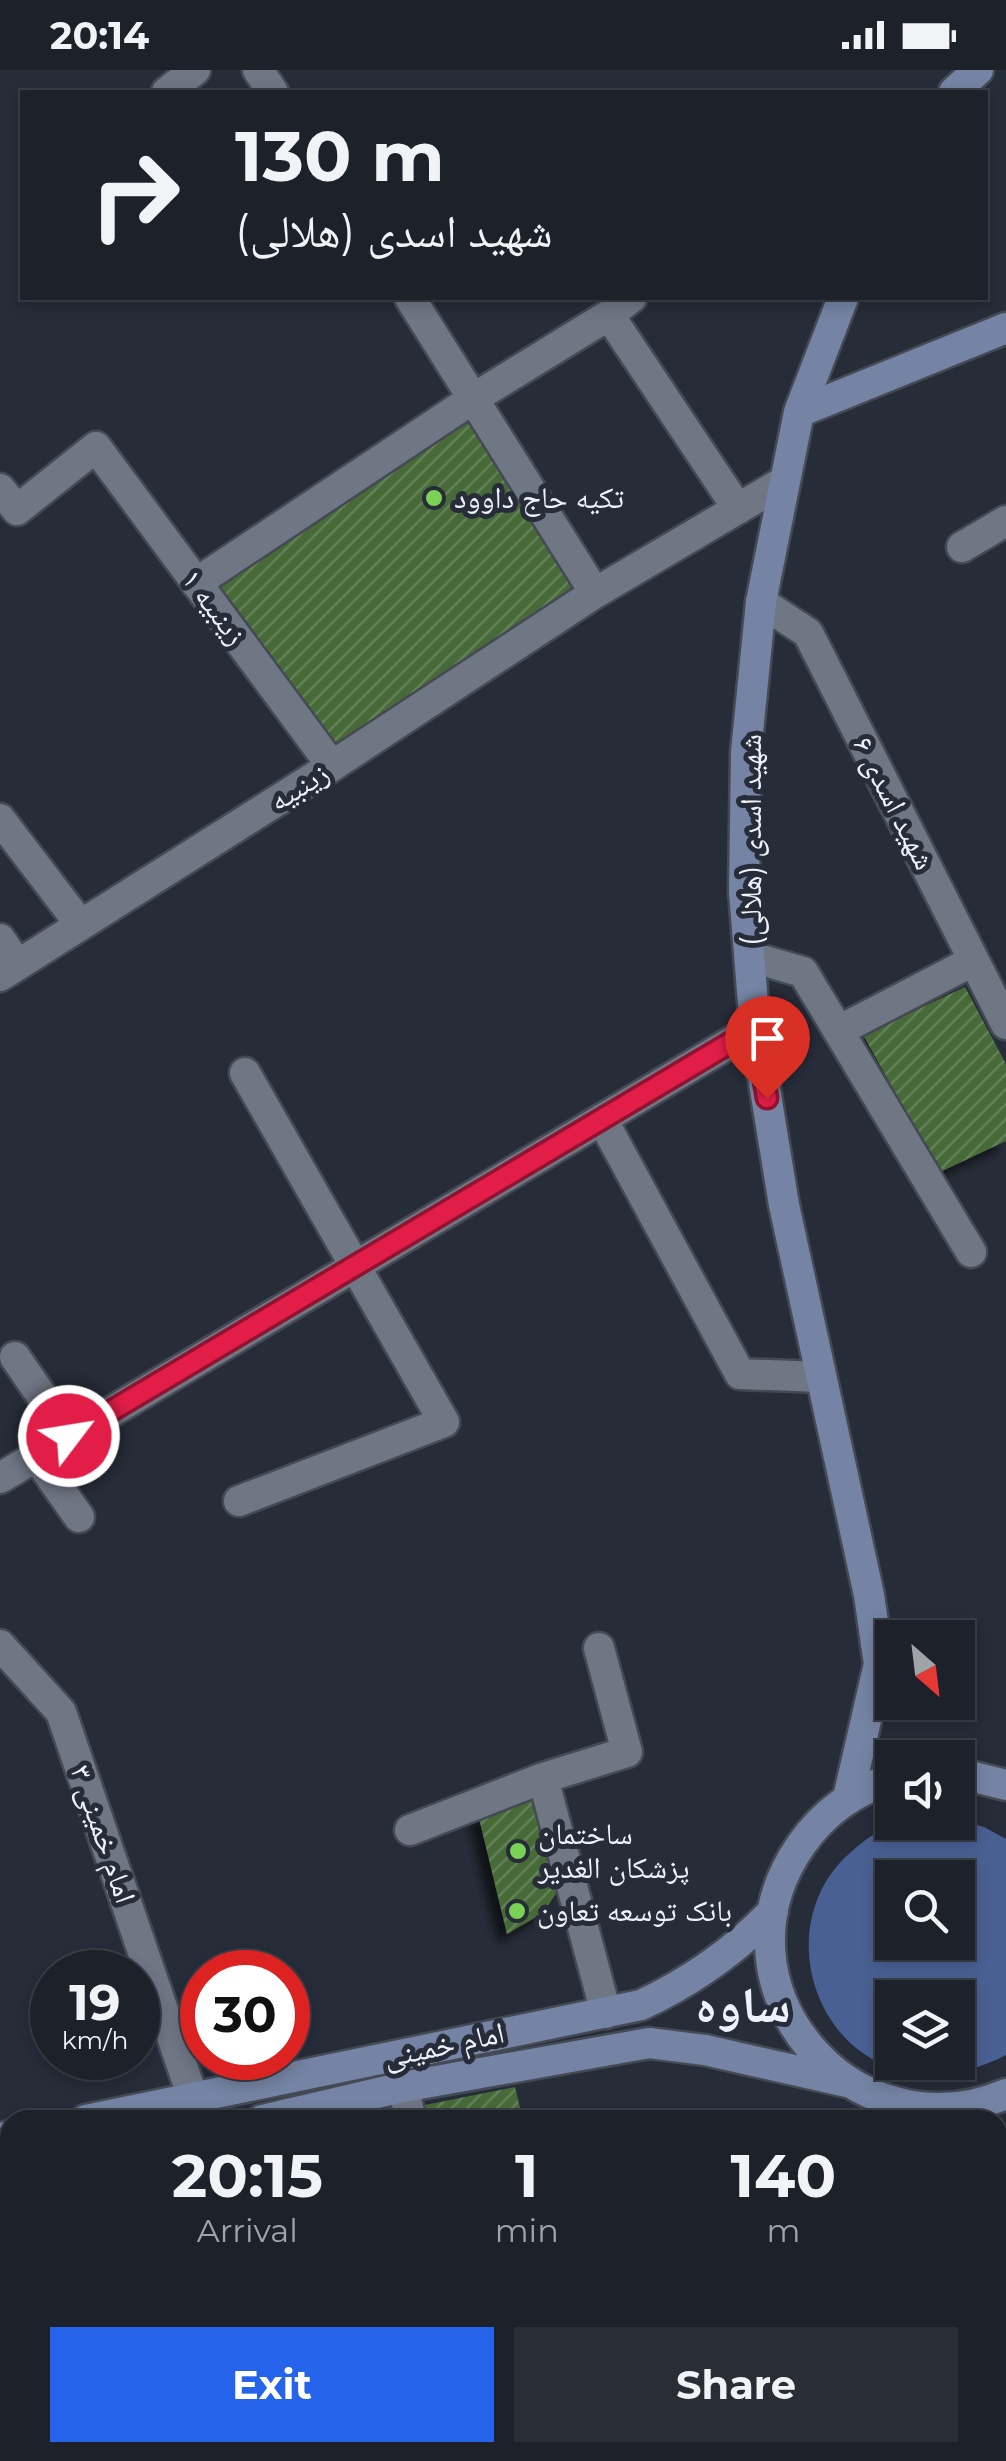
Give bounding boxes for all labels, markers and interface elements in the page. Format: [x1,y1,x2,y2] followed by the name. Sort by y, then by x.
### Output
[50,12,149,59] text: 20:14
[235,113,445,199] text: 130 m
[70,130,200,260] icon: right
[235,203,553,258] text: شهید اسدی (هلالی)
[454,479,624,517] place label: تکیه حاج داوود
[423,487,445,509] marker: تکیه حاج داوود
[174,562,255,652] street label: زینبیه ۱
[845,730,944,876] street label: شهید اسدی ۶
[732,734,769,946] street label: شهید اسدی (هلالی)
[262,754,336,819] street label: زینبیه
[725,996,810,1099] pin
[740,1011,795,1066] icon: arrive
[17,1384,121,1488] position arrow
[875,1620,975,1720] north arrow
[875,1620,975,2080] map controls
[875,1740,975,1840] button: sound
[62,1760,144,1908] street label: امام خمینی ۳
[537,1815,690,1886] place label: ساختمان پزشکان الغدیر
[507,1840,529,1862] marker: ساختمان پزشکان الغدیر
[875,1860,975,1960] button: search
[537,1892,732,1929] place label: بانک توسعه تعاون
[506,1900,528,1922] marker: بانک توسعه تعاون
[180,1950,310,2080] speed limit sign: 30
[69,1972,121,2033] text: 19
[695,1974,791,2035] district label: ساوه
[875,1980,975,2080] button: layers
[380,2014,508,2076] street label: امام خمینی
[62,2025,128,2055] text: km/h
[172,2139,323,2212] text: 20:15
[515,2139,538,2212] text: 1
[731,2139,836,2212] text: 140
[197,2211,298,2250] text: Arrival
[495,2211,559,2250] text: min
[766,2211,800,2250] text: m
[50,2327,494,2442] button: Exit
[514,2327,958,2442] button: Share

